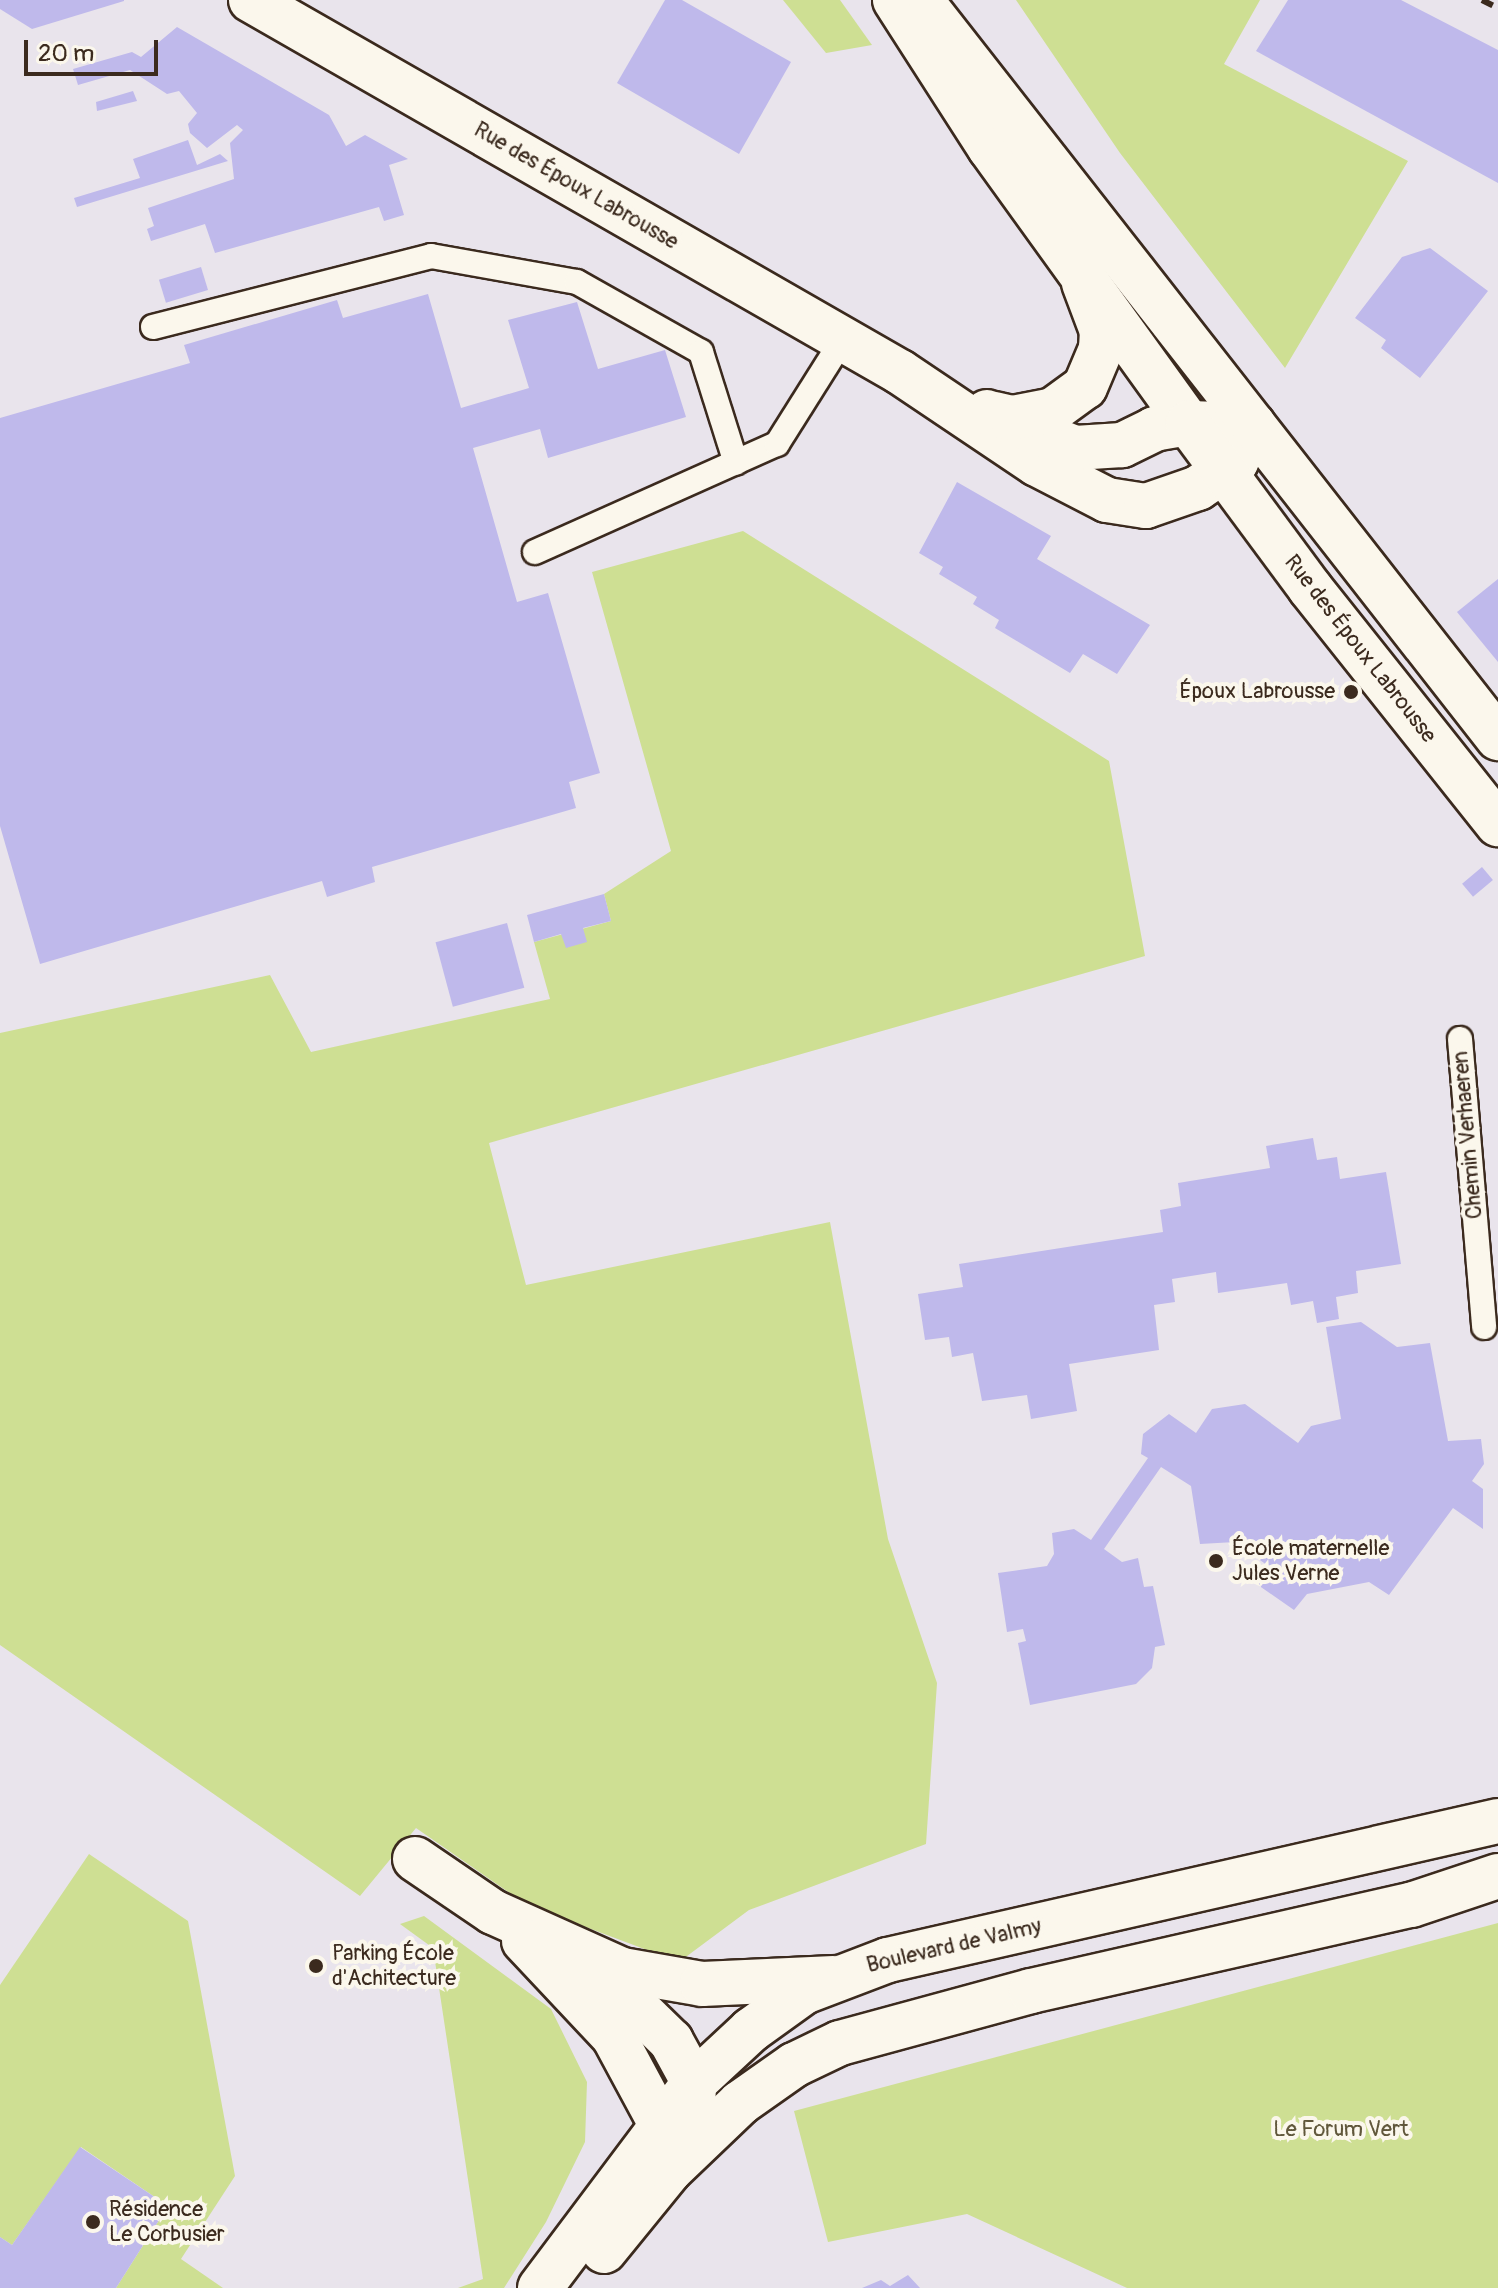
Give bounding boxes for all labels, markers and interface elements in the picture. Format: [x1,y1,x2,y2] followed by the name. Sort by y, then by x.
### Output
[28,24,162,74] scale bar
[38,39,94,68] text: 20 m
[469,117,683,255] street label: Rue des Époux Labrousse
[1278,550,1442,748] street label: Rue des Époux Labrousse
[1179,679,1335,705] place label: Époux Labrousse
[1342,683,1360,701] marker: Époux Labrousse
[1448,1050,1488,1220] street label: Chemin Verhaeren
[1232,1535,1389,1586] place label: École maternelle Jules Verne
[1207,1552,1225,1570] marker: École maternelle Jules Verne
[864,1913,1044,1979] street label: Boulevard de Valmy
[332,1940,456,1992] place label: Parking École d'Achitecture
[307,1957,325,1975] marker: Parking École d'Achitecture
[1273,2117,1409,2143] park label: Le Forum Vert
[109,2196,225,2248] place label: Résidence Le Corbusier
[84,2213,102,2231] marker: Résidence Le Corbusier

